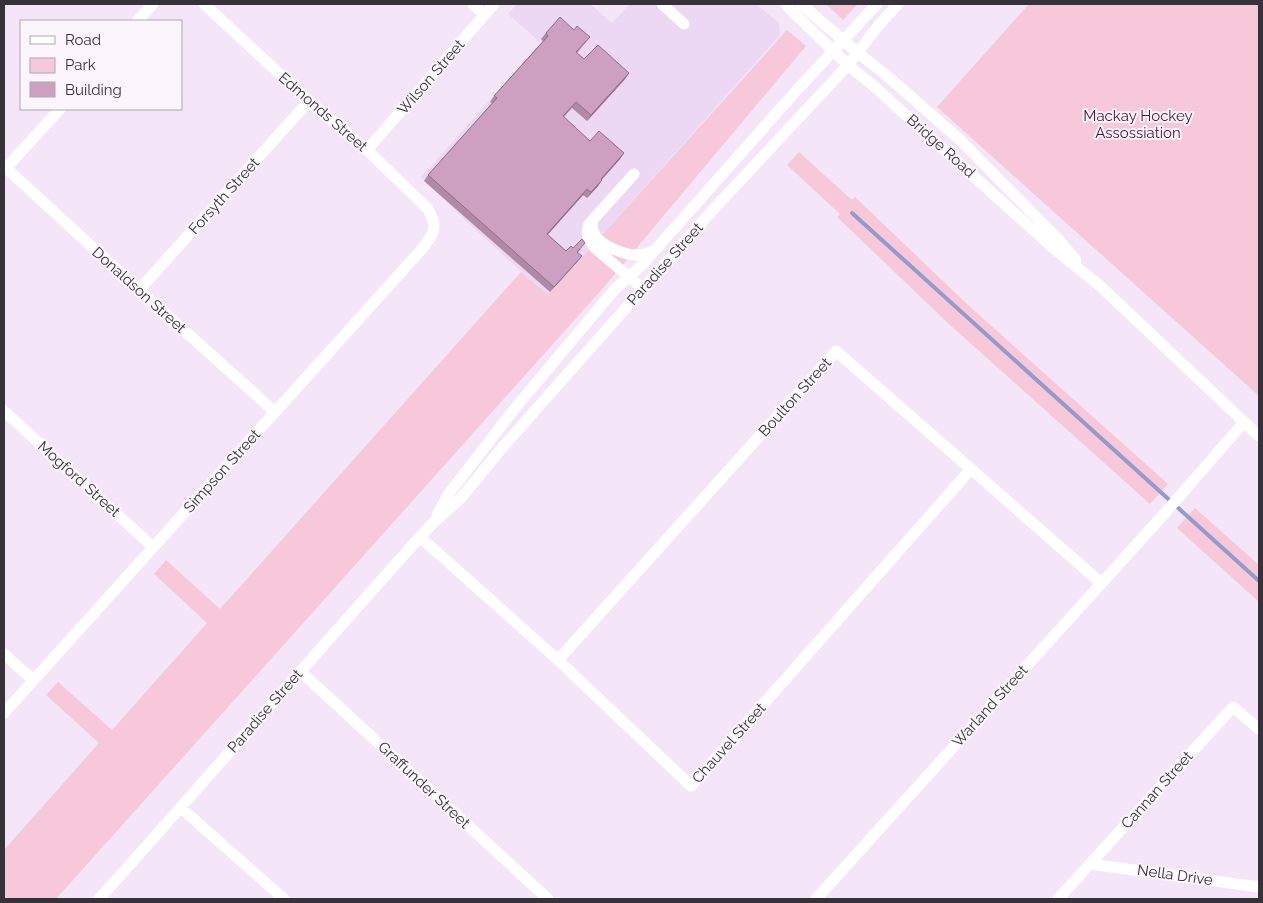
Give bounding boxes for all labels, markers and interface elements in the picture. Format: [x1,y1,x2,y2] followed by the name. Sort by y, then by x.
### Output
[20,20,182,110] legend
[65,31,101,49] text: Road
[394,36,468,118] street label: Wilson Street
[65,56,96,74] text: Park
[275,69,371,155] street label: Edmonds Street
[65,81,122,99] text: Building
[1083,107,1193,142] park label: Mackay Hockey Assossiation
[903,111,979,181] street label: Bridge Road
[185,154,263,238] street label: Forsyth Street
[623,219,707,309] street label: Paradise Street
[88,243,190,337] street label: Donaldson Street
[755,354,835,440] street label: Boulton Street
[180,426,264,516] street label: Simpson Street
[34,437,124,521] street label: Mogford Street
[948,661,1032,751] street label: Warland Street
[224,666,306,756] street label: Paradise Street
[688,699,770,787] street label: Chauvel Street
[374,738,474,832] street label: Graffunder Street
[1117,747,1197,833] street label: Cannan Street
[1136,861,1214,889] street label: Nella Drive

